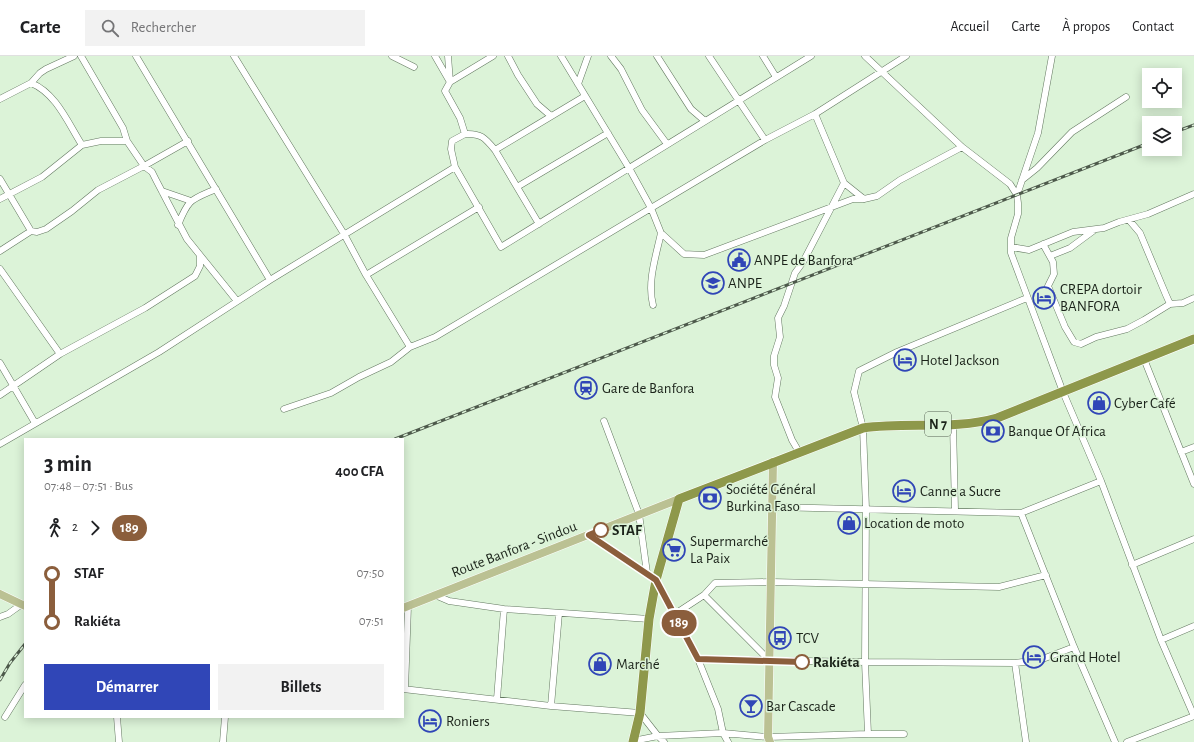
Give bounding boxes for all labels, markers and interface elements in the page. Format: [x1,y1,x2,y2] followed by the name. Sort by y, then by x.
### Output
[85,10,365,46] search box
[99,17,121,39] icon: search
[20,18,61,37] text: Carte
[131,20,196,35] text: Rechercher
[950,20,989,34] text: Accueil
[1011,20,1040,34] text: Carte
[1062,20,1110,34] text: À propos
[1132,20,1174,34] text: Contact
[1142,68,1182,156] map controls
[1142,68,1182,108] button: locate
[1142,116,1182,156] button: layers
[726,247,752,273] public building icon: ANPE de Banfora
[754,253,853,268] place label: ANPE de Banfora
[700,270,726,296] school or university icon: ANPE
[728,276,762,291] place label: ANPE
[1060,282,1142,314] place label: CREPA dortoir BANFORA
[1031,285,1057,311] hotel icon: CREPA dortoir BANFORA
[892,347,918,373] hotel icon: Hotel Jackson
[920,353,999,368] place label: Hotel Jackson
[573,375,599,401] station icon: Gare de Banfora
[602,381,695,396] place label: Gare de Banfora
[1086,390,1112,416] shop icon: Cyber Café
[1114,396,1176,411] place label: Cyber Café
[925,412,951,436] road number: N 7
[980,418,1006,444] bank icon: Banque Of Africa
[1008,424,1106,439] place label: Banque Of Africa
[44,453,92,475] text: 3 min
[335,464,384,479] text: 400 CFA
[891,478,917,504] hotel icon: Canne a Sucre
[44,480,133,493] text: 07:48 – 07:51 · Bus
[726,482,816,514] place label: Société Général Burkina Faso
[920,484,1001,499] place label: Canne a Sucre
[697,485,723,511] bank icon: Société Général Burkina Faso
[836,510,862,536] shop icon: Location de moto
[864,516,964,531] place label: Location de moto
[44,517,66,539] icon: walk
[84,517,106,539] icon: forward
[449,518,579,580] street label: Route Banfora - Sindou
[72,521,78,534] text: 2
[120,521,139,535] text: 189
[593,522,609,538] marker: STAF
[612,523,643,538] place label: STAF
[690,534,768,566] place label: Supermarché La Paix
[661,537,687,563] supermarket icon: Supermarché La Paix
[74,566,104,581] text: STAF
[356,567,384,580] text: 07:50
[656,610,702,636] line badge: 189
[74,614,121,629] text: Rakiéta
[359,615,384,628] text: 07:51
[670,616,688,630] text: 189
[767,625,793,651] bus stop icon: TCV
[796,631,820,646] place label: TCV
[1021,644,1047,670] hotel icon: Grand Hotel
[1050,650,1121,665] place label: Grand Hotel
[587,651,613,677] shop icon: Marché
[794,654,810,670] marker: Rakiéta
[813,655,860,670] place label: Rakiéta
[616,657,660,672] place label: Marché
[44,664,210,710] button: Démarrer
[218,664,384,710] button: Billets
[738,693,764,719] bar icon: Bar Cascade
[766,699,836,714] place label: Bar Cascade
[417,708,443,734] hotel icon: Roniers
[446,714,490,729] place label: Roniers

